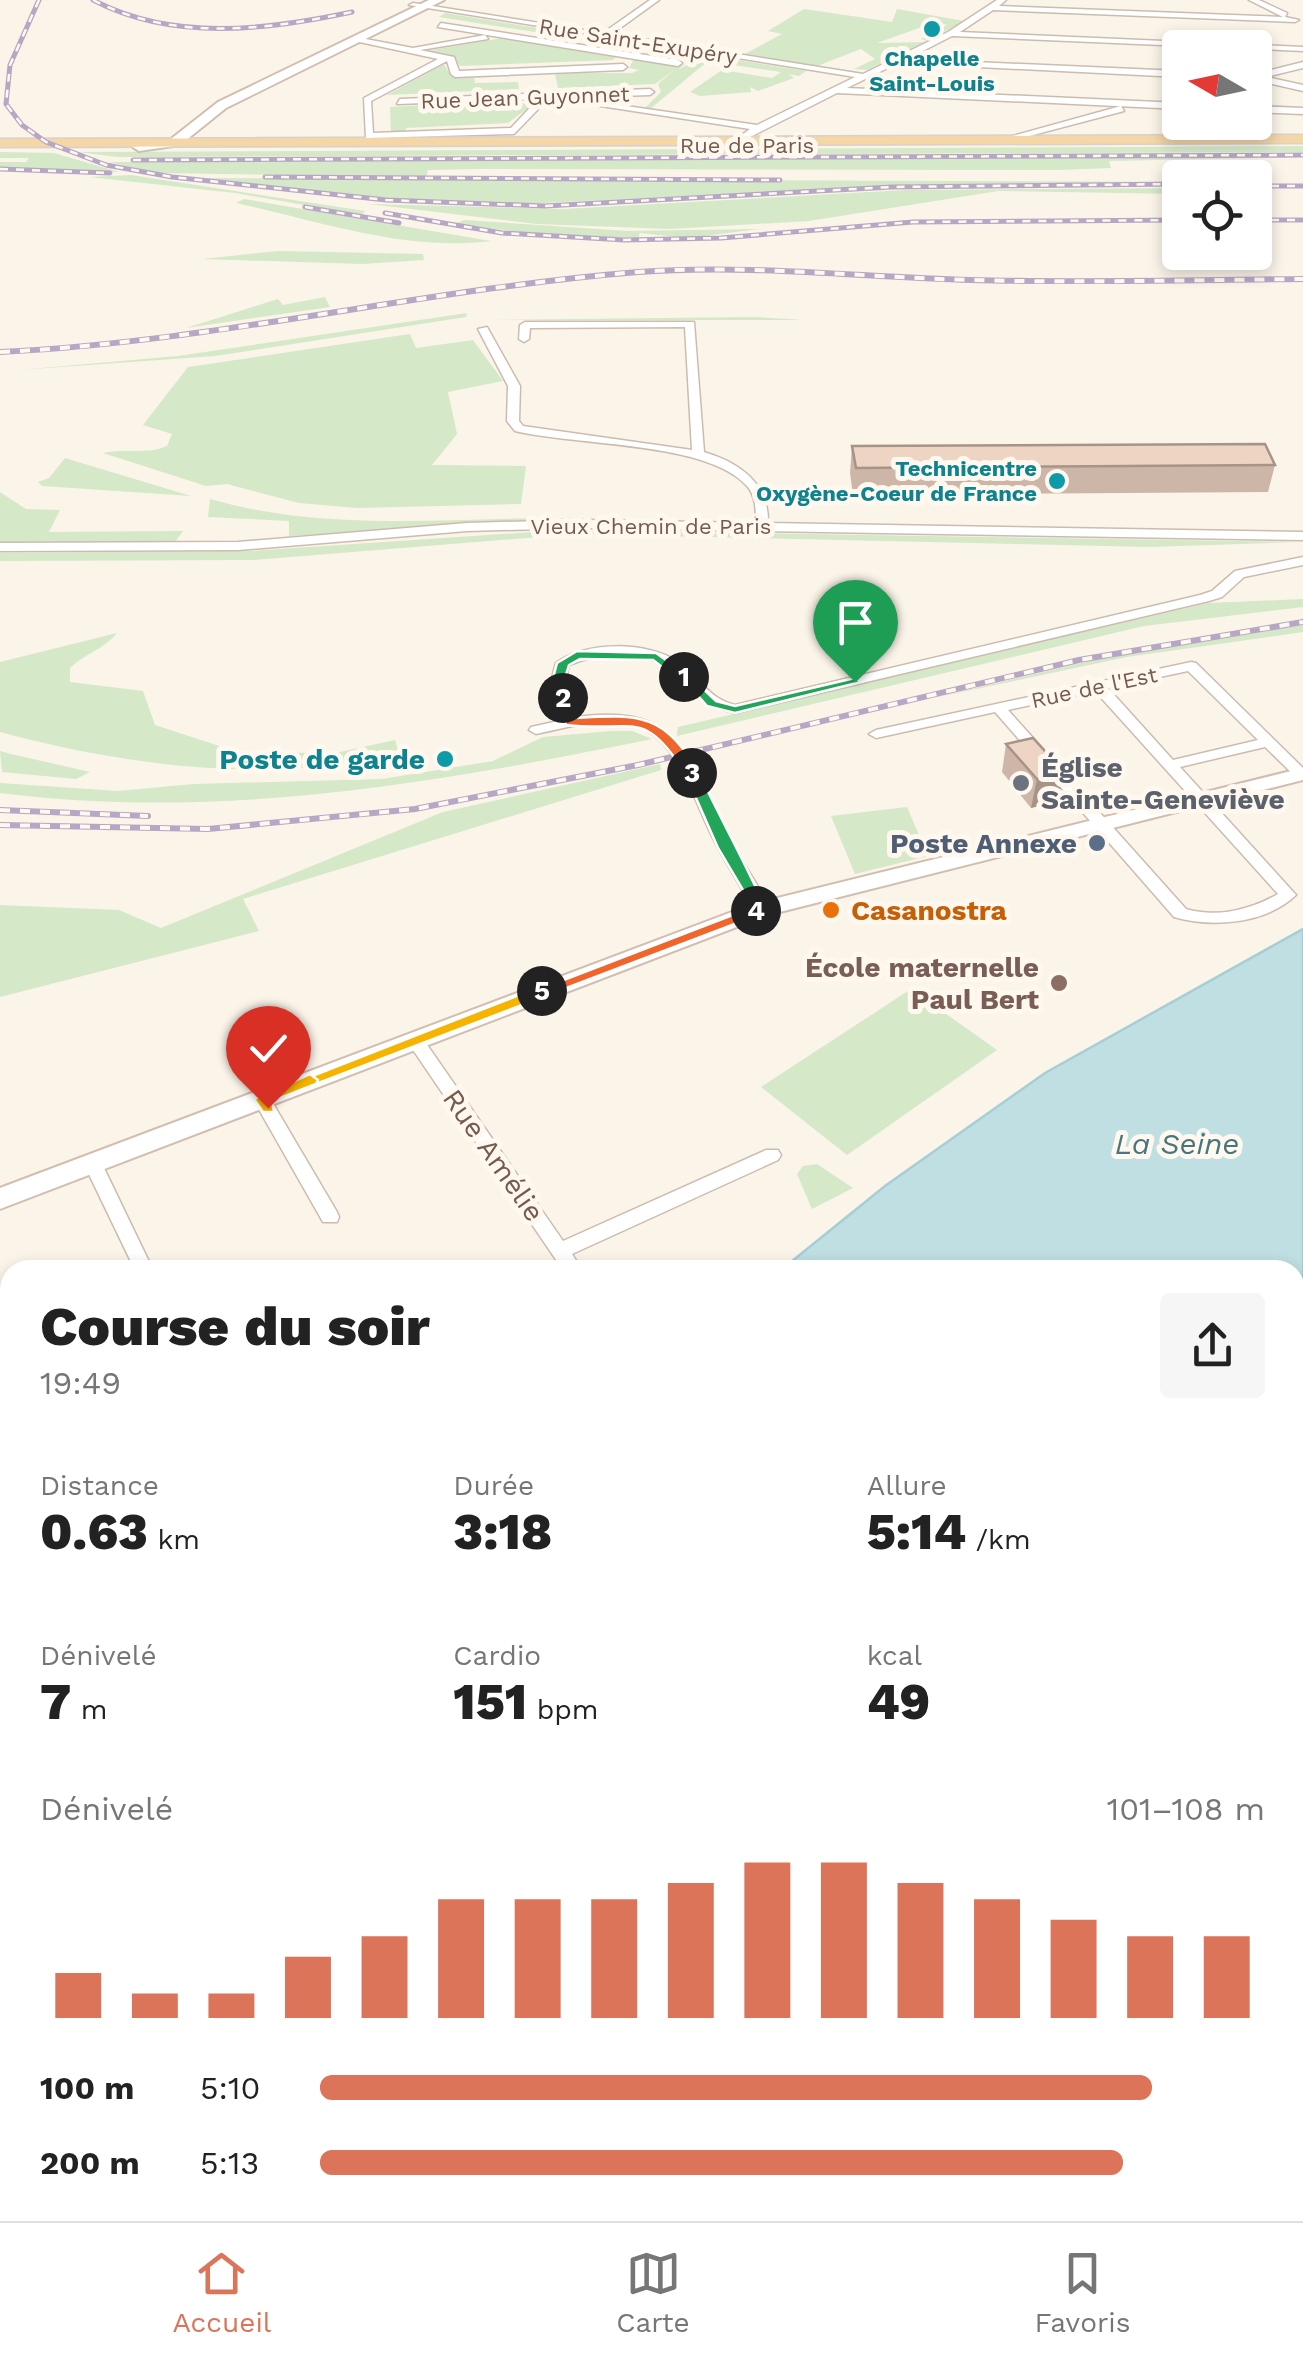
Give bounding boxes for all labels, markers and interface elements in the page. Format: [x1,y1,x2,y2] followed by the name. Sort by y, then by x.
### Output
[537,13,739,70] street label: Rue Saint-Exupéry
[921,18,943,40] marker: Chapelle Saint-Louis
[1162,30,1272,140] north arrow
[1162,30,1272,270] map controls
[869,46,995,96] place label: Chapelle Saint-Louis
[420,81,630,114] street label: Rue Jean Guyonnet
[680,133,814,158] street label: Rue de Paris
[1162,160,1272,270] button: locate
[756,456,1037,506] place label: Technicentre Oxygène-Coeur de France
[1046,470,1068,492] marker: Technicentre Oxygène-Coeur de France
[531,514,771,539] street label: Vieux Chemin de Paris
[813,580,898,683] pin
[828,595,883,650] icon: arrive
[659,652,709,702] pin: 1
[678,660,690,693] text: 1
[1029,662,1159,713] street label: Rue de l'Est
[538,673,588,723] pin: 2
[555,681,571,714] text: 2
[219,743,425,776] place label: Poste de garde
[434,748,456,770] marker: Poste de garde
[667,748,717,798] pin: 3
[1041,751,1285,816] place label: Église Sainte-Geneviève
[684,756,700,789] text: 3
[1010,772,1032,794] marker: Église Sainte-Geneviève
[890,827,1077,860] place label: Poste Annexe
[1086,832,1108,854] marker: Poste Annexe
[731,886,781,936] pin: 4
[747,894,765,927] text: 4
[851,894,1008,927] place label: Casanostra
[820,899,842,921] marker: Casanostra
[805,951,1039,1016] place label: École maternelle Paul Bert
[517,966,567,1016] pin: 5
[1048,972,1070,994] marker: École maternelle Paul Bert
[534,974,550,1007] text: 5
[226,1006,311,1109] pin
[241,1021,296,1076] icon: check
[436,1083,551,1228] street label: Rue Amélie
[1115,1126,1239,1161] water label: La Seine
[1160,1293,1265,1398] button: share
[40,1294,430,1358] text: Course du soir
[40,1364,121,1402] text: 19:49
[40,1469,159,1502] text: Distance
[453,1469,534,1502] text: Durée
[867,1469,947,1502] text: Allure
[40,1502,148,1561] text: 0.63
[453,1502,552,1561] text: 3:18
[867,1502,966,1561] text: 5:14
[148,1523,200,1556] text: km
[966,1523,1031,1556] text: /km
[40,1639,157,1672] text: Dénivelé
[453,1639,541,1672] text: Cardio
[867,1639,922,1672] text: kcal
[40,1672,71,1731] text: 7
[453,1672,527,1731] text: 151
[867,1672,930,1731] text: 49
[71,1693,107,1726] text: m
[527,1693,598,1726] text: bpm
[40,1790,173,1828] text: Dénivelé
[1107,1790,1265,1828] text: 101–108 m
[40,2069,134,2107] text: 100 m
[200,2069,260,2107] text: 5:10
[40,2144,140,2182] text: 200 m
[200,2144,259,2182] text: 5:13
[172,2246,271,2339] tab: Accueil
[616,2246,690,2339] tab: Carte
[1035,2246,1131,2339] tab: Favoris

